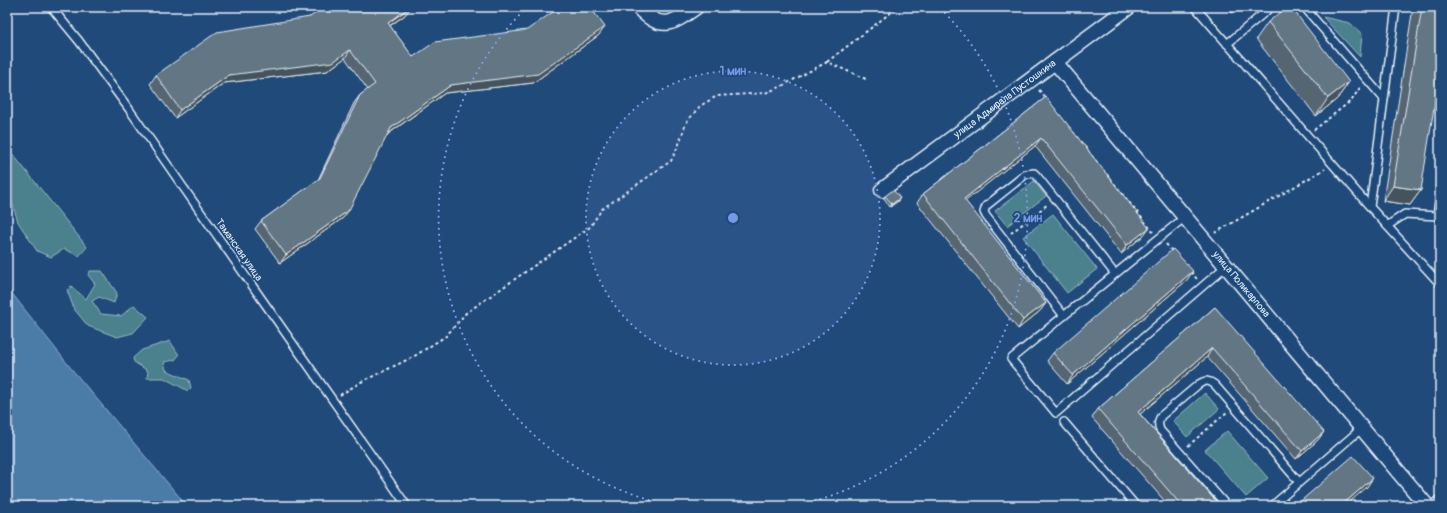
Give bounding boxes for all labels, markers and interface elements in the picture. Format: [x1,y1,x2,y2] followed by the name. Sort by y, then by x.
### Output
[951,57,1059,141] street label: улица Адмирала Пустошкина
[720,64,746,79] text: 1 мин
[726,211,740,225] centre of rings
[1014,211,1042,226] text: 2 мин
[213,217,265,284] street label: Таманская улица
[1209,248,1273,320] street label: улица Поликарпова

